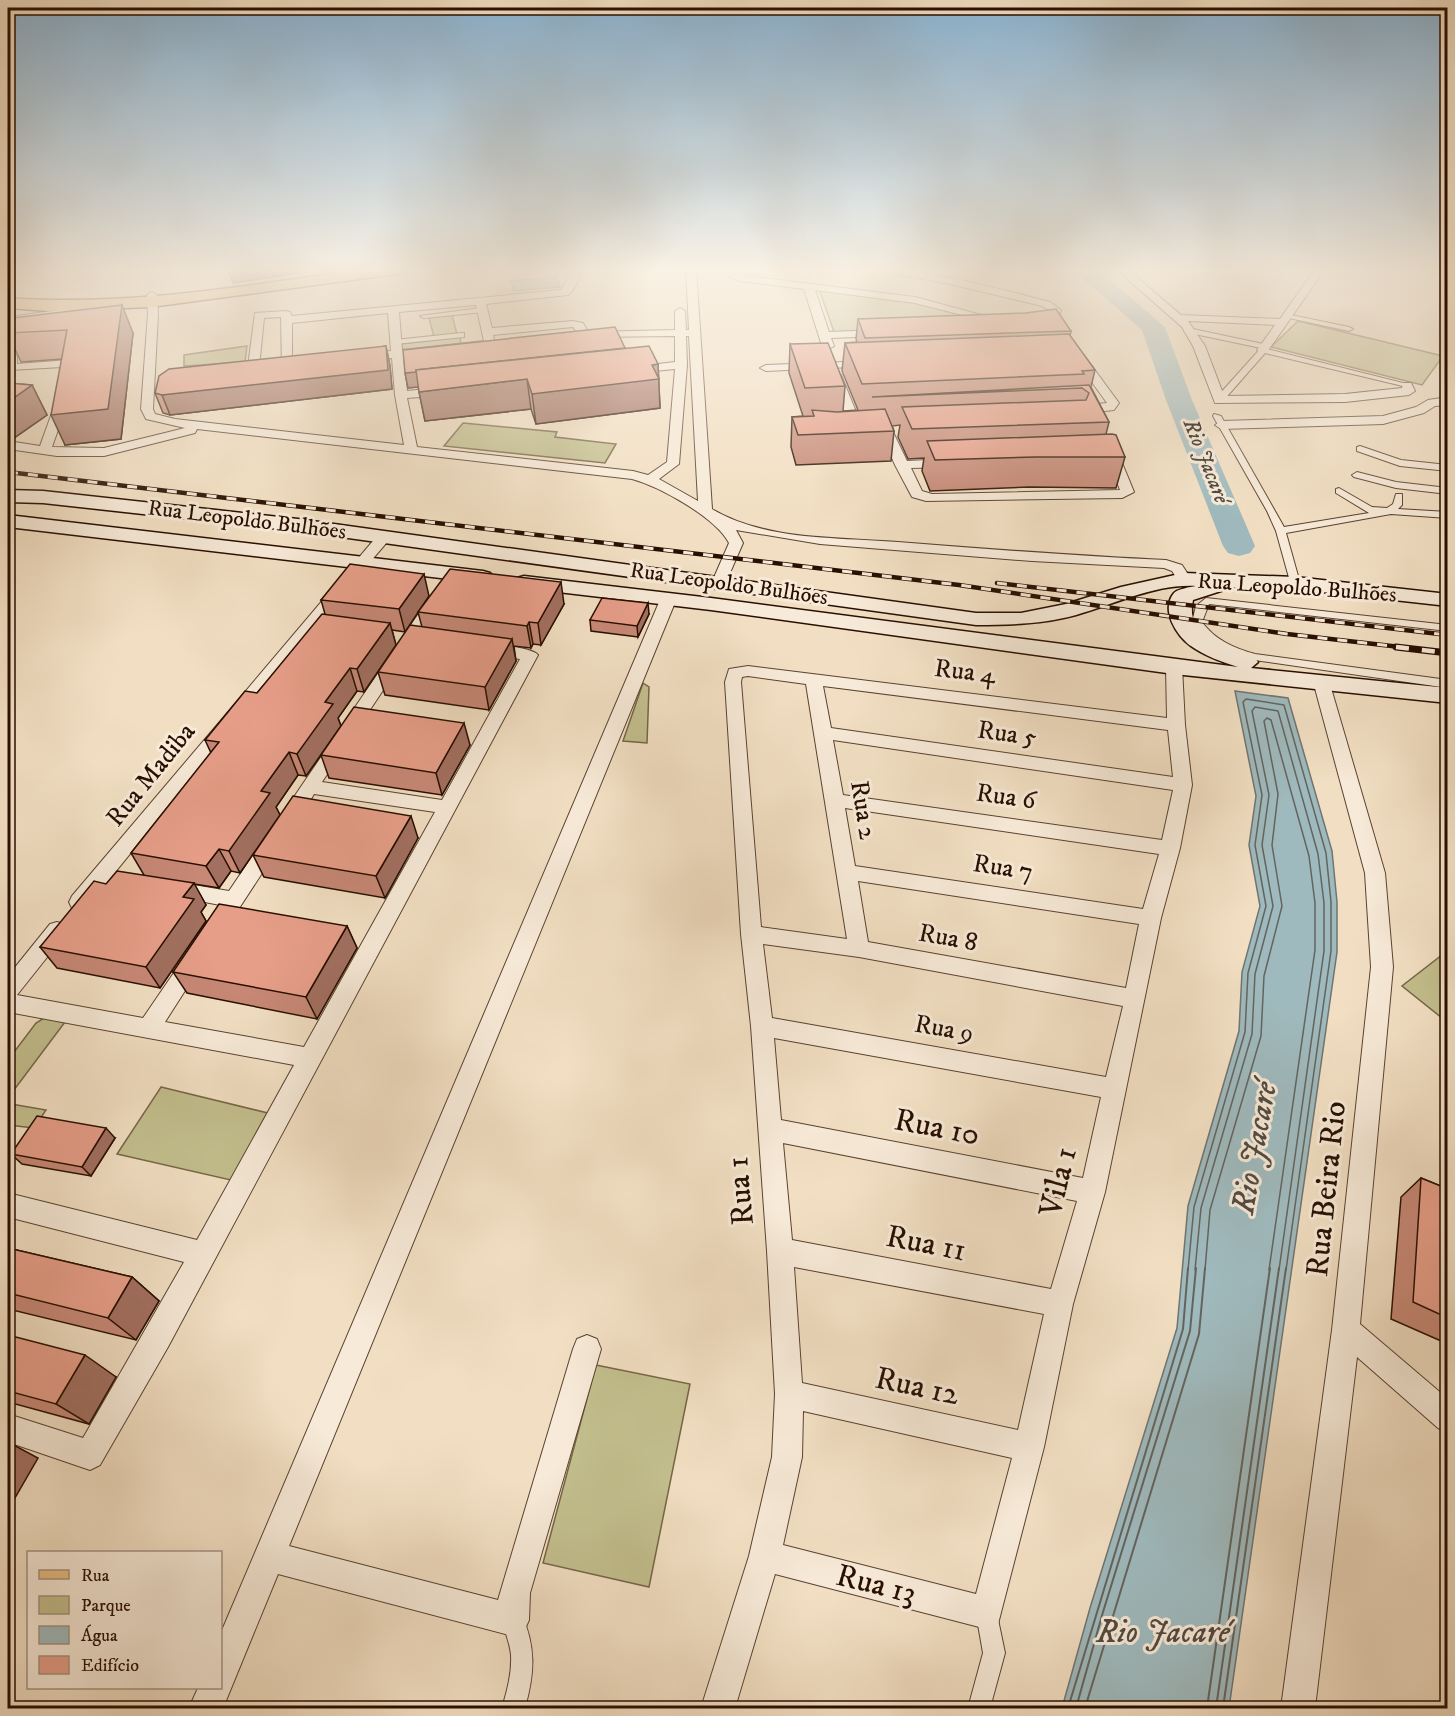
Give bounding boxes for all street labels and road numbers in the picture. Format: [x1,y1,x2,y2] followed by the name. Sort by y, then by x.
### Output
[146,494,348,546] street label: Rua Leopoldo Bulhões
[628,557,830,611] street label: Rua Leopoldo Bulhões
[1197,568,1397,608] street label: Rua Leopoldo Bulhões
[932,652,999,692] street label: Rua 4
[975,714,1039,754] street label: Rua 5
[99,716,203,834] street label: Rua Madiba
[974,776,1039,818] street label: Rua 6
[842,778,884,842] street label: Rua 2
[971,847,1035,889] street label: Rua 7
[916,917,980,959] street label: Rua 8
[912,1008,976,1050] street label: Rua 9
[1298,1099,1356,1279] street label: Rua Beira Rio
[891,1100,983,1156] street label: Rua 10
[1031,1143,1087,1222] street label: Vila 1
[718,1155,764,1227] street label: Rua 1
[883,1217,969,1271] street label: Rua 11
[871,1359,963,1415] street label: Rua 12
[832,1556,920,1614] street label: Rua 13

